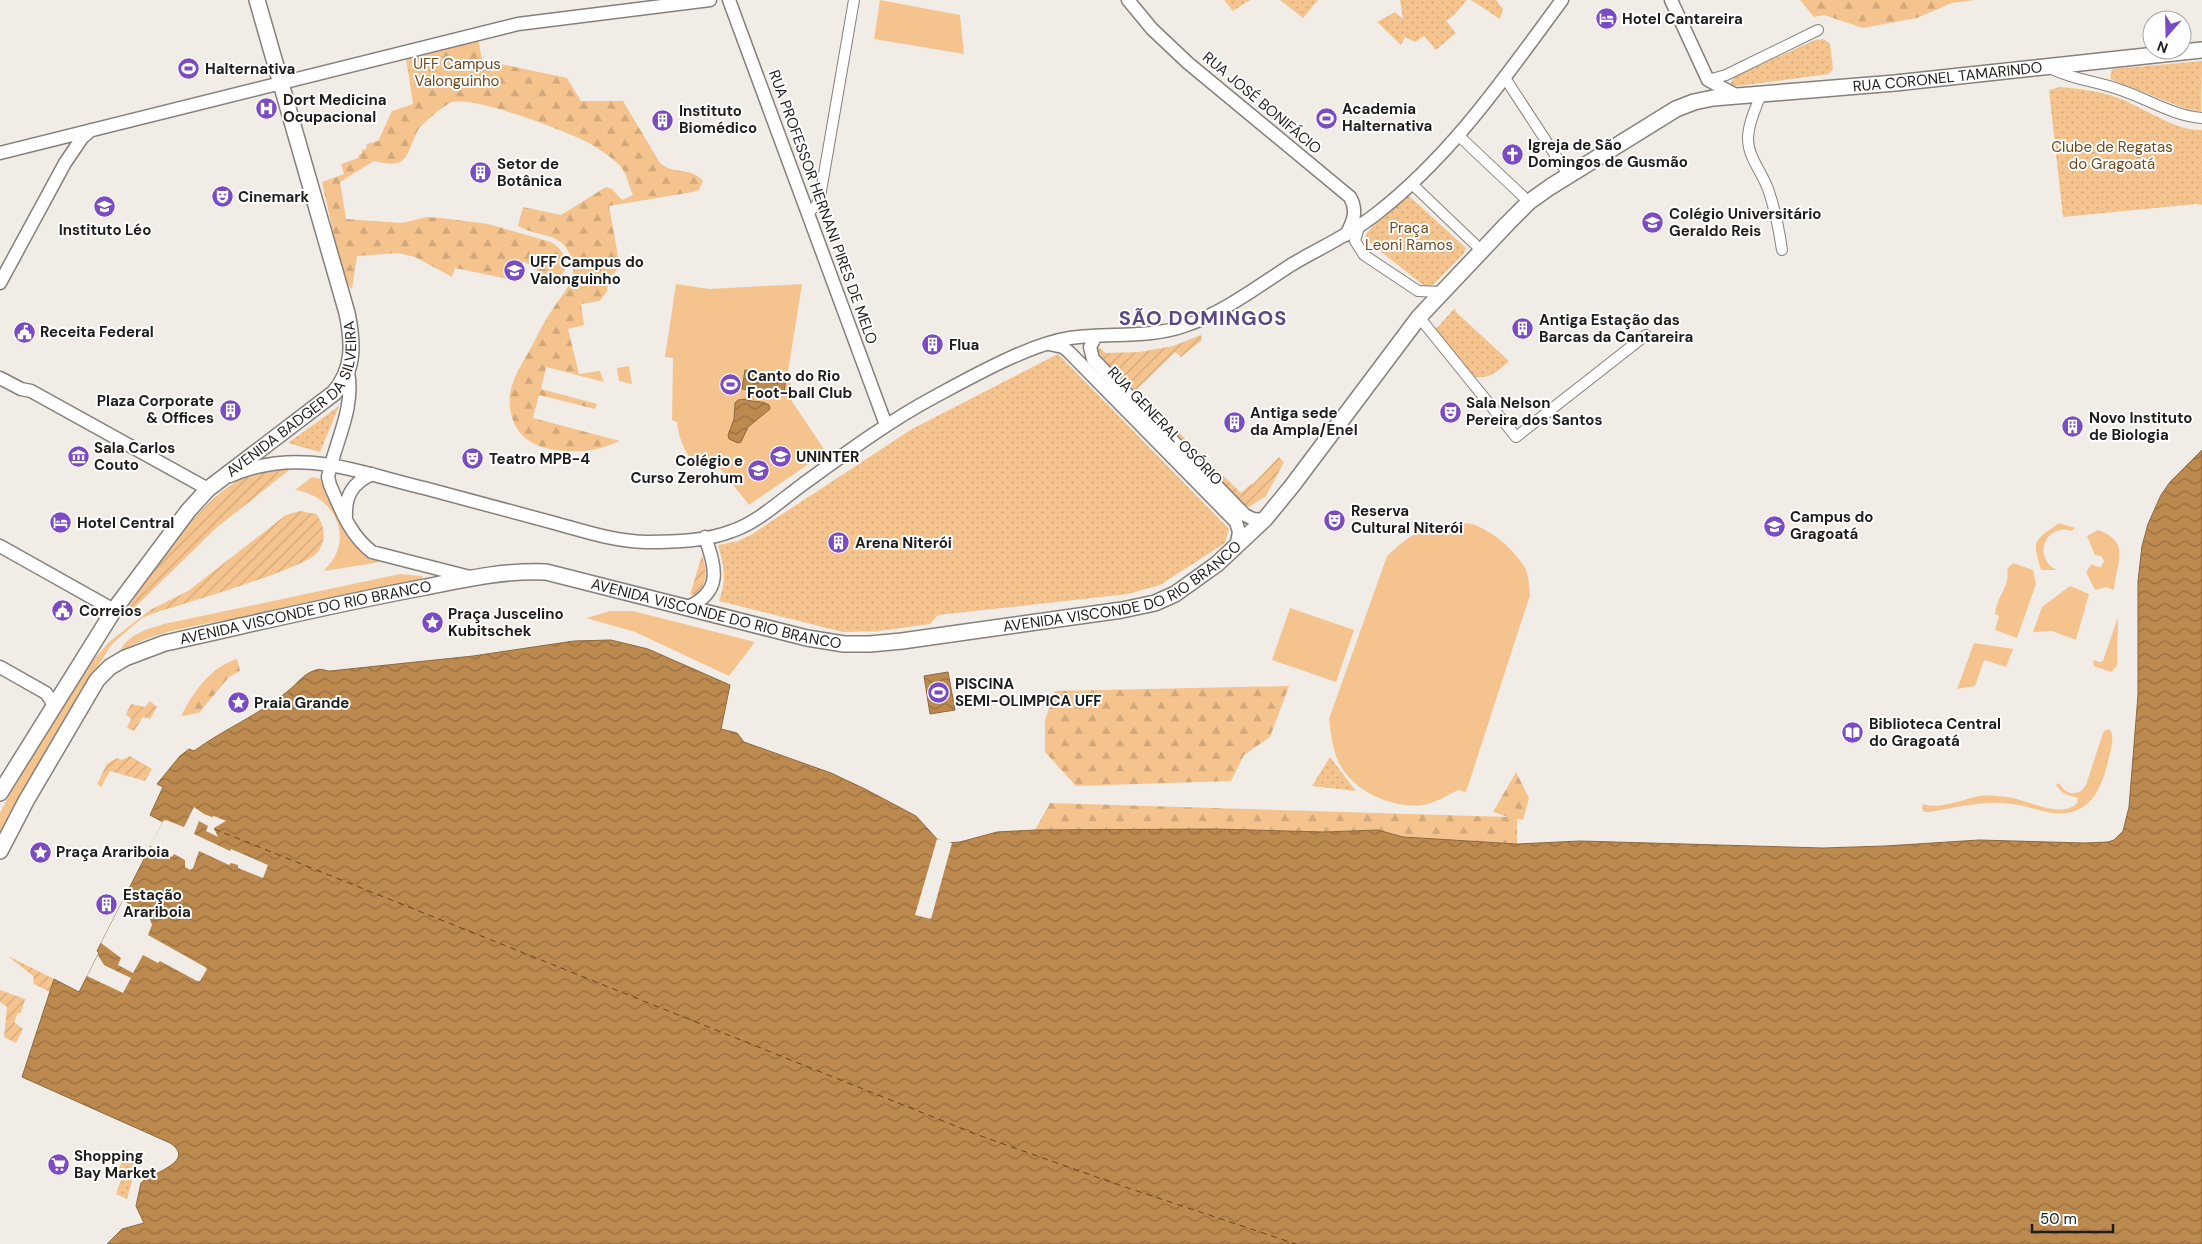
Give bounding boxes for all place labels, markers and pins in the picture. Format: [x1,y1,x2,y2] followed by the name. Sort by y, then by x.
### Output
[1594,7,1618,31] hotel icon: Hotel Cantareira
[1622,9,1743,29] place label: Hotel Cantareira
[177,57,201,81] sports icon: Halternativa
[205,59,295,79] place label: Halternativa
[283,90,386,127] place label: Dort Medicina Ocupacional
[255,97,279,121] hospital icon: Dort Medicina Ocupacional
[1342,99,1432,136] place label: Academia Halternativa
[679,101,757,138] place label: Instituto Biomédico
[1314,106,1338,130] sports icon: Academia Halternativa
[651,108,675,132] building icon: Instituto Biomédico
[1528,135,1688,172] place label: Igreja de São Domingos de Gusmão
[1500,142,1524,166] church icon: Igreja de São Domingos de Gusmão
[497,154,562,191] place label: Setor de Botânica
[469,161,493,185] building icon: Setor de Botânica
[210,185,234,209] theatre icon: Cinemark
[238,187,310,207] place label: Cinemark
[93,195,117,219] school or university icon: Instituto Léo
[1669,204,1822,241] place label: Colégio Universitário Geraldo Reis
[1641,211,1665,235] school or university icon: Colégio Universitário Geraldo Reis
[59,220,151,240] place label: Instituto Léo
[530,252,644,289] place label: UFF Campus do Valonguinho
[502,259,526,283] school or university icon: UFF Campus do Valonguinho
[1539,310,1693,347] place label: Antiga Estação das Barcas da Cantareira
[1511,317,1535,341] building icon: Antiga Estação das Barcas da Cantareira
[12,320,36,344] public building icon: Receita Federal
[40,322,154,342] place label: Receita Federal
[921,333,945,357] building icon: Flua
[949,335,979,355] place label: Flua
[747,366,853,403] place label: Canto do Rio Foot-ball Club
[719,373,743,397] sports icon: Canto do Rio Foot-ball Club
[97,391,214,428] place label: Plaza Corporate & Offices
[1466,393,1603,430] place label: Sala Nelson Pereira dos Santos
[218,398,242,422] building icon: Plaza Corporate & Offices
[1438,400,1462,424] theatre icon: Sala Nelson Pereira dos Santos
[1250,403,1358,440] place label: Antiga sede da Ampla/Enel
[2089,408,2192,445] place label: Novo Instituto de Biologia
[1222,410,1246,434] building icon: Antiga sede da Ampla/Enel
[2061,415,2085,439] building icon: Novo Instituto de Biologia
[94,438,175,475] place label: Sala Carlos Couto
[66,445,90,469] museum icon: Sala Carlos Couto
[768,445,792,469] school or university icon: UNINTER
[461,447,485,471] theatre icon: Teatro MPB-4
[796,447,859,467] place label: UNINTER
[489,449,590,469] place label: Teatro MPB-4
[630,451,743,488] place label: Colégio e Curso Zerohum
[747,458,771,482] school or university icon: Colégio e Curso Zerohum
[1351,501,1463,538] place label: Reserva Cultural Niterói
[1790,507,1874,544] place label: Campus do Gragoatá
[1323,508,1347,532] theatre icon: Reserva Cultural Niterói
[49,511,73,535] hotel icon: Hotel Central
[77,513,174,533] place label: Hotel Central
[1762,514,1786,538] school or university icon: Campus do Gragoatá
[827,531,851,555] building icon: Arena Niterói
[855,533,952,553] place label: Arena Niterói
[51,599,75,623] public building icon: Correios
[79,601,142,621] place label: Correios
[448,604,564,641] place label: Praça Juscelino Kubitschek
[420,611,444,635] place icon: Praça Juscelino Kubitschek
[955,674,1102,711] place label: PISCINA SEMI-OLIMPICA UFF
[927,681,951,705] sports icon: PISCINA SEMI-OLIMPICA UFF
[226,691,250,715] place icon: Praia Grande
[254,693,349,713] place label: Praia Grande
[1869,714,2001,751] place label: Biblioteca Central do Gragoatá
[1841,721,1865,745] library icon: Biblioteca Central do Gragoatá
[28,840,52,864] place icon: Praça Arariboia
[56,842,169,862] place label: Praça Arariboia
[123,885,191,922] place label: Estação Arariboia
[95,892,119,916] building icon: Estação Arariboia
[74,1146,156,1183] place label: Shopping Bay Market
[46,1153,70,1177] supermarket icon: Shopping Bay Market

